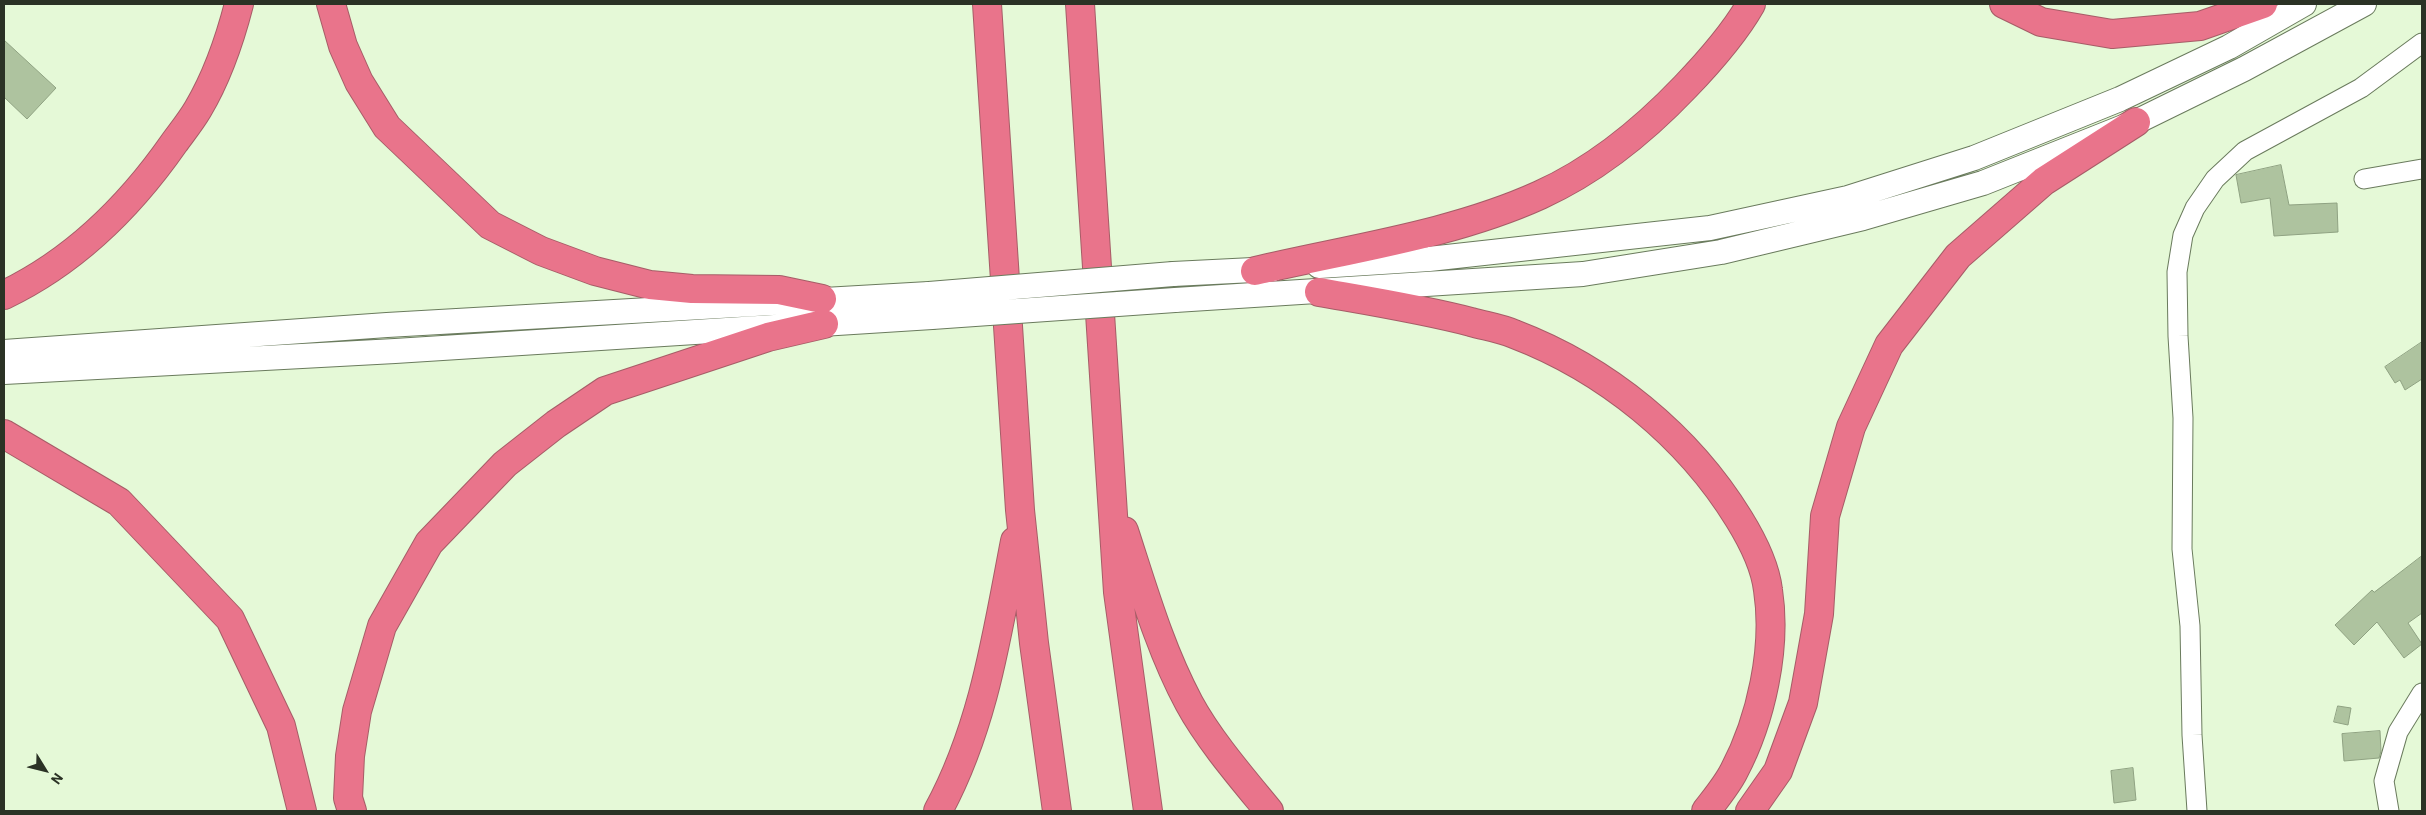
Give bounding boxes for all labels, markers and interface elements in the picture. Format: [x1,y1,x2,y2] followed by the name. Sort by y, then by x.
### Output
[20,745,70,795] north arrow
[48,770,67,788] text: N

